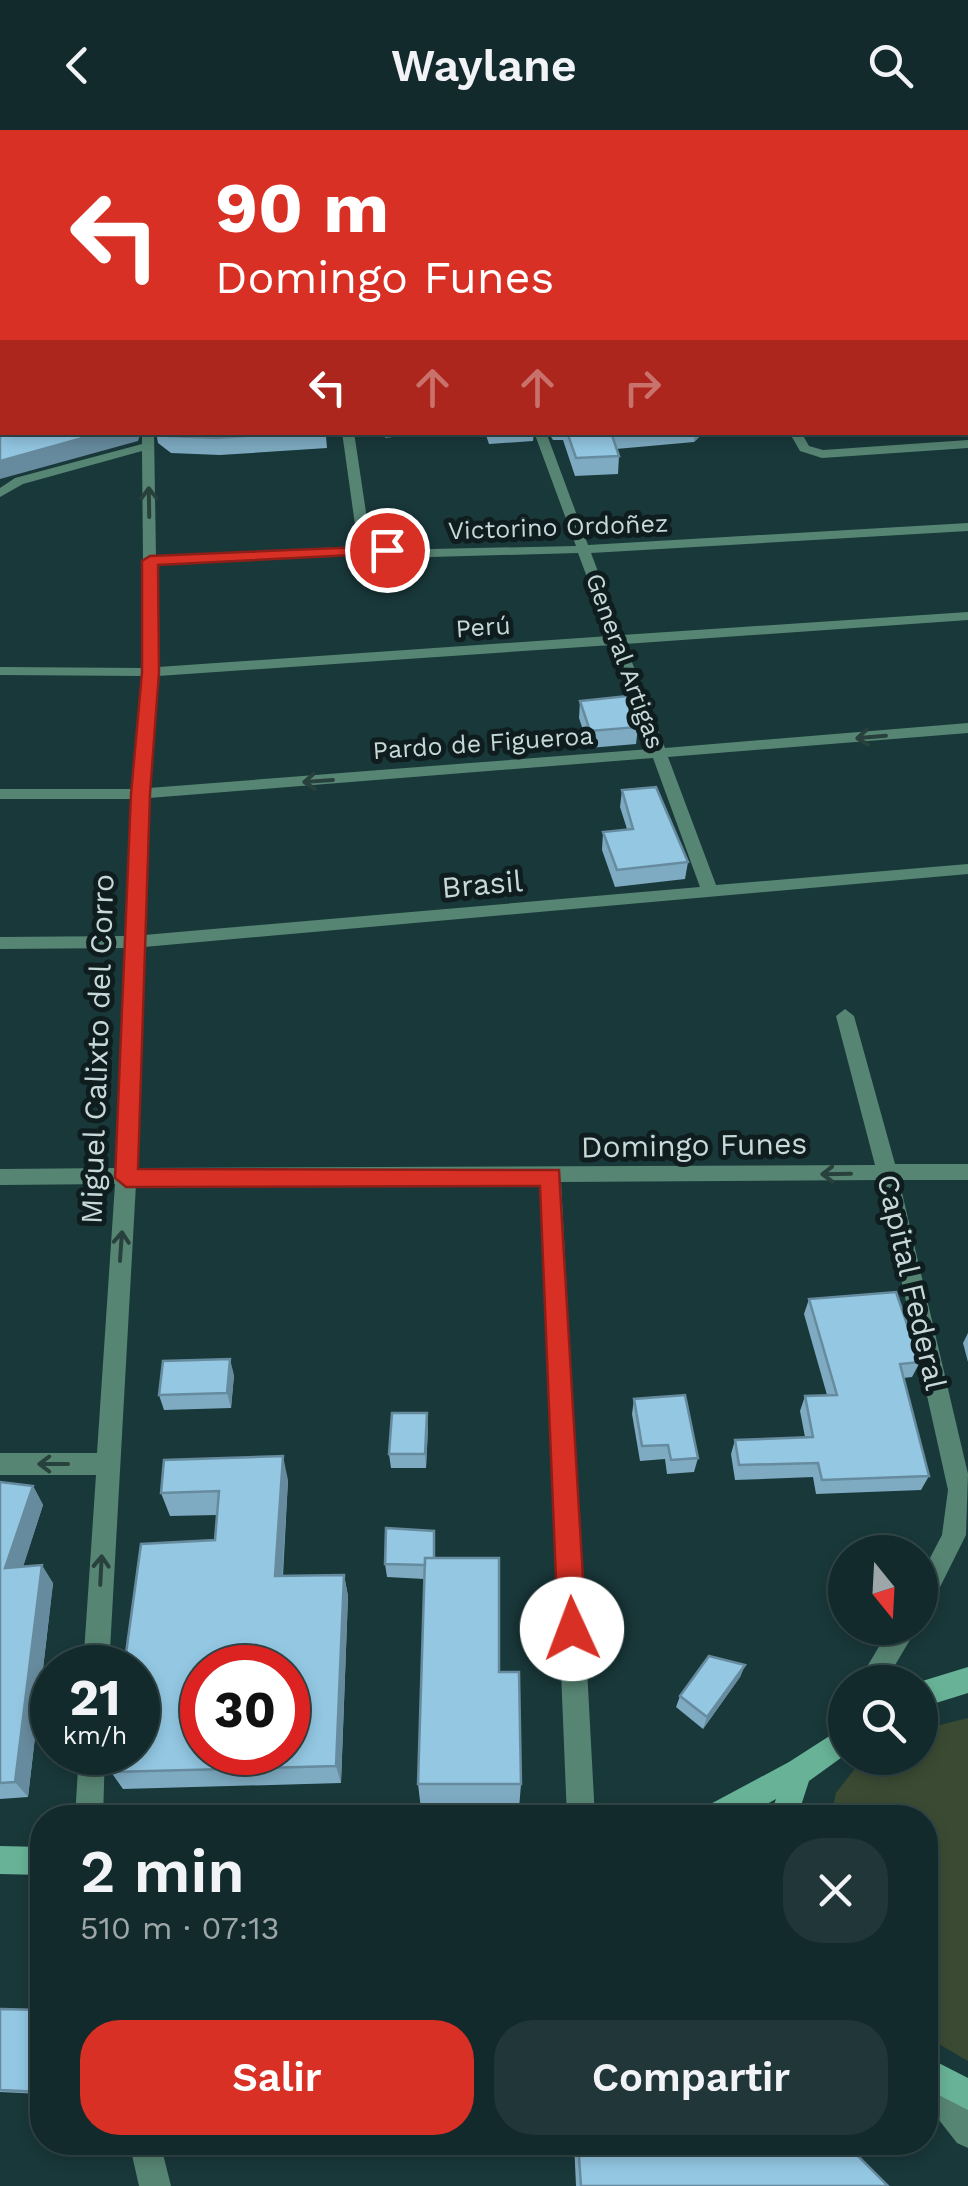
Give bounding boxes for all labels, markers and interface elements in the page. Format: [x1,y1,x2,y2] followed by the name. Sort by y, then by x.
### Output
[50,38,105,93] icon: back
[863,38,918,93] icon: search
[391,39,577,92] text: Waylane
[215,167,389,249] text: 90 m
[50,170,180,300] icon: left
[215,251,554,304] text: Domingo Funes
[300,360,355,415] icon: left
[405,360,460,415] icon: ahead
[510,360,565,415] icon: ahead
[615,360,670,415] icon: right
[140,486,158,518] one-way arrow
[345,508,430,593] pin
[447,509,669,545] street label: Victorino Ordoñez
[360,523,415,578] icon: arrive
[580,569,670,753] street label: General Artigas
[455,611,511,643] street label: Perú
[372,721,594,765] street label: Pardo de Figueroa
[855,727,887,746] one-way arrow
[303,771,335,790] one-way arrow
[440,863,524,905] street label: Brasil
[73,873,121,1225] street label: Miguel Calixto del Corro
[581,1126,807,1164] street label: Domingo Funes
[820,1164,852,1183] one-way arrow
[870,1171,954,1393] street label: Capital Federal
[112,1230,131,1262] one-way arrow
[38,1454,70,1474] one-way arrow
[828,1535,938,1645] north arrow
[828,1535,938,1775] map controls
[92,1555,111,1587] one-way arrow
[520,1577,624,1681] position arrow
[180,1645,310,1775] speed limit sign: 30
[828,1665,938,1775] button: search
[69,1668,121,1727] text: 21
[63,1721,127,1750] text: km/h
[80,1836,245,1907] text: 2 min
[783,1838,888,1943] button: close
[80,1909,279,1947] text: 510 m · 07:13
[80,2020,474,2135] button: Salir
[494,2020,888,2135] button: Compartir

